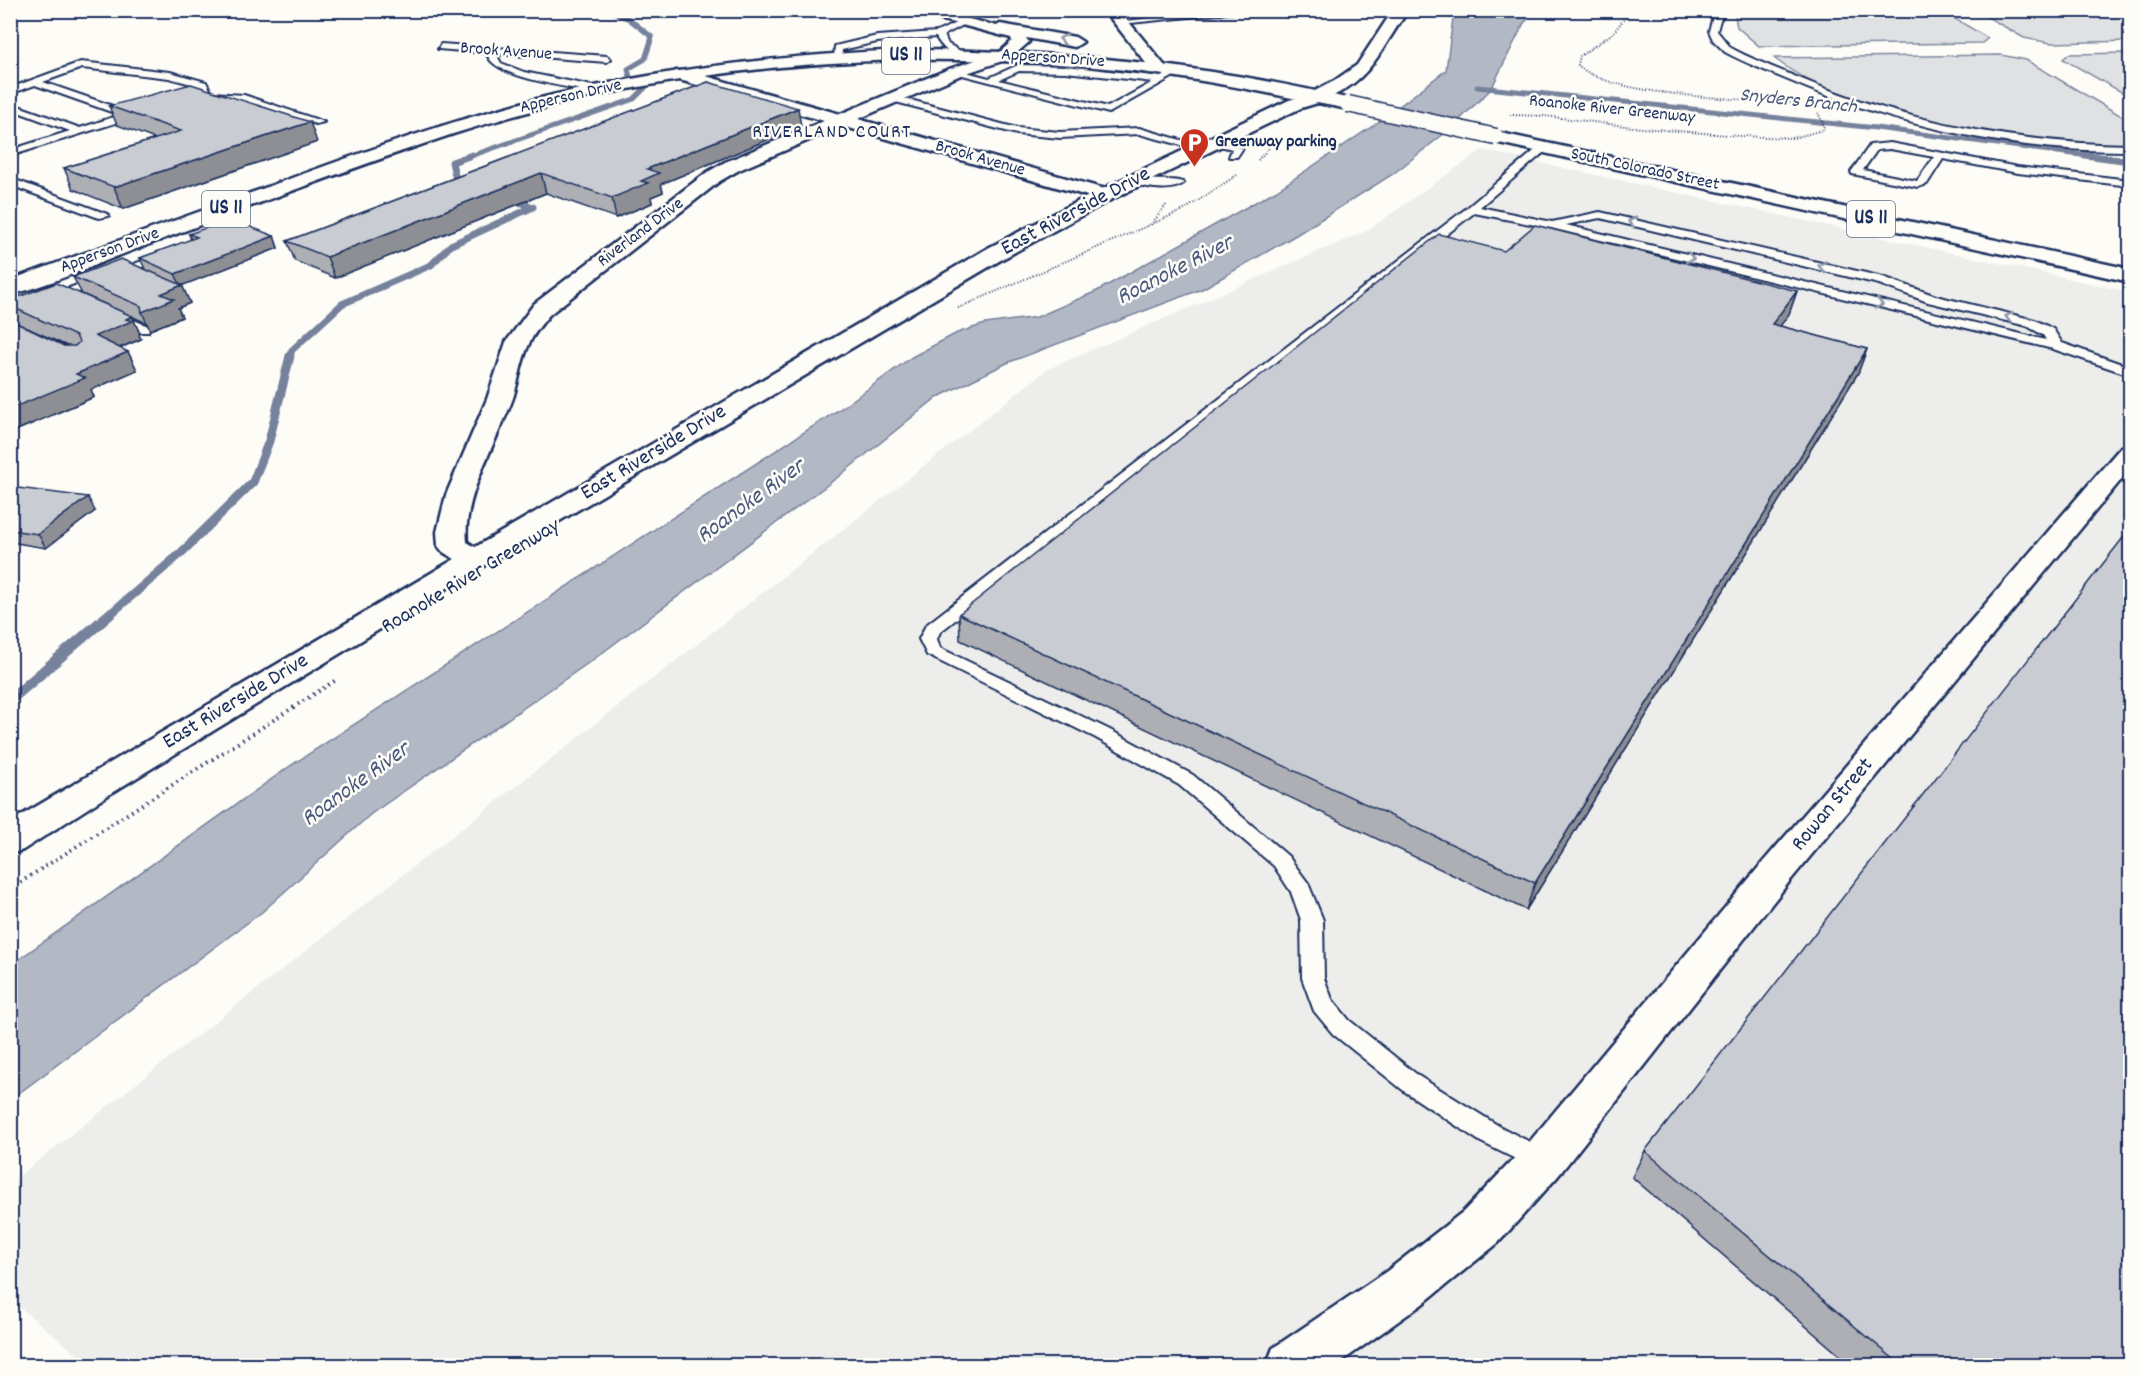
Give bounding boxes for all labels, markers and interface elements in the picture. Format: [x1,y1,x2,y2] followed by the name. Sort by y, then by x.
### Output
[1059,34,1069,47] one-way arrow
[459,36,553,68] street label: Brook Avenue
[882,38,930,74] road number: US 11
[1000,43,1106,75] street label: Apperson Drive
[518,73,624,121] street label: Apperson Drive
[1738,82,1859,122] water label: Snyders Branch
[1528,89,1697,131] street label: Roanoke River Greenway
[752,119,912,147] district label: RIVERLAND COURT
[1178,126,1210,168] parking icon: Greenway parking
[1215,130,1337,155] place label: Greenway parking
[932,134,1028,184] street label: Brook Avenue
[1568,142,1722,198] street label: South Colorado Street
[996,160,1156,264] street label: East Riverside Drive
[202,191,250,227] road number: US 11
[593,192,689,274] street label: Riverland Drive
[1847,201,1895,237] road number: US 11
[1627,217,1637,230] one-way arrow
[57,221,163,280] street label: Apperson Drive
[1111,226,1242,315] water label: Roanoke River
[1685,251,1695,264] one-way arrow
[1817,261,1827,274] one-way arrow
[1874,296,1884,309] one-way arrow
[2004,312,2014,325] one-way arrow
[575,397,733,509] street label: East Riverside Drive
[690,449,815,553] water label: Roanoke River
[376,511,567,643] street label: Roanoke River Greenway
[157,646,315,758] street label: East Riverside Drive
[295,732,420,836] water label: Roanoke River
[1785,752,1881,858] street label: Rowan Street

